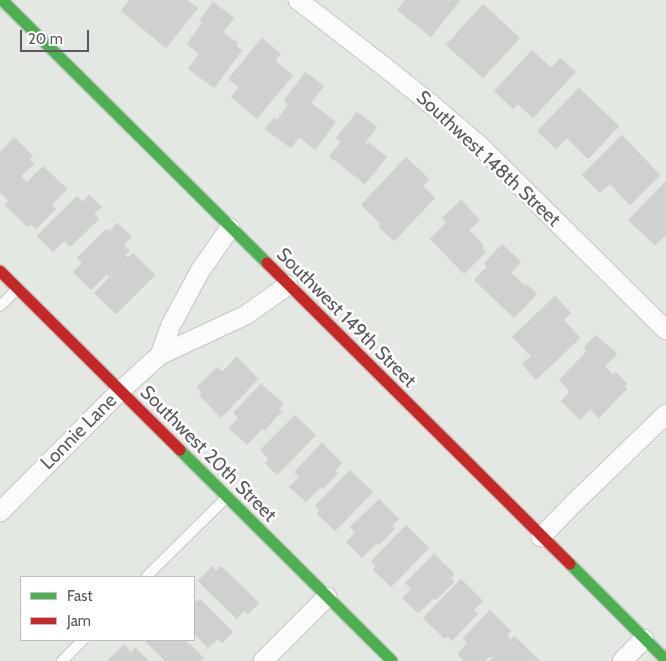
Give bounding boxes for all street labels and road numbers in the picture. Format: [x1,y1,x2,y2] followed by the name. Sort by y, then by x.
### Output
[411,86,565,232] street label: Southwest 148th Street
[272,244,420,392] street label: Southwest 149th Street
[135,381,281,527] street label: Southwest 20th Street
[36,389,122,475] street label: Lonnie Lane

